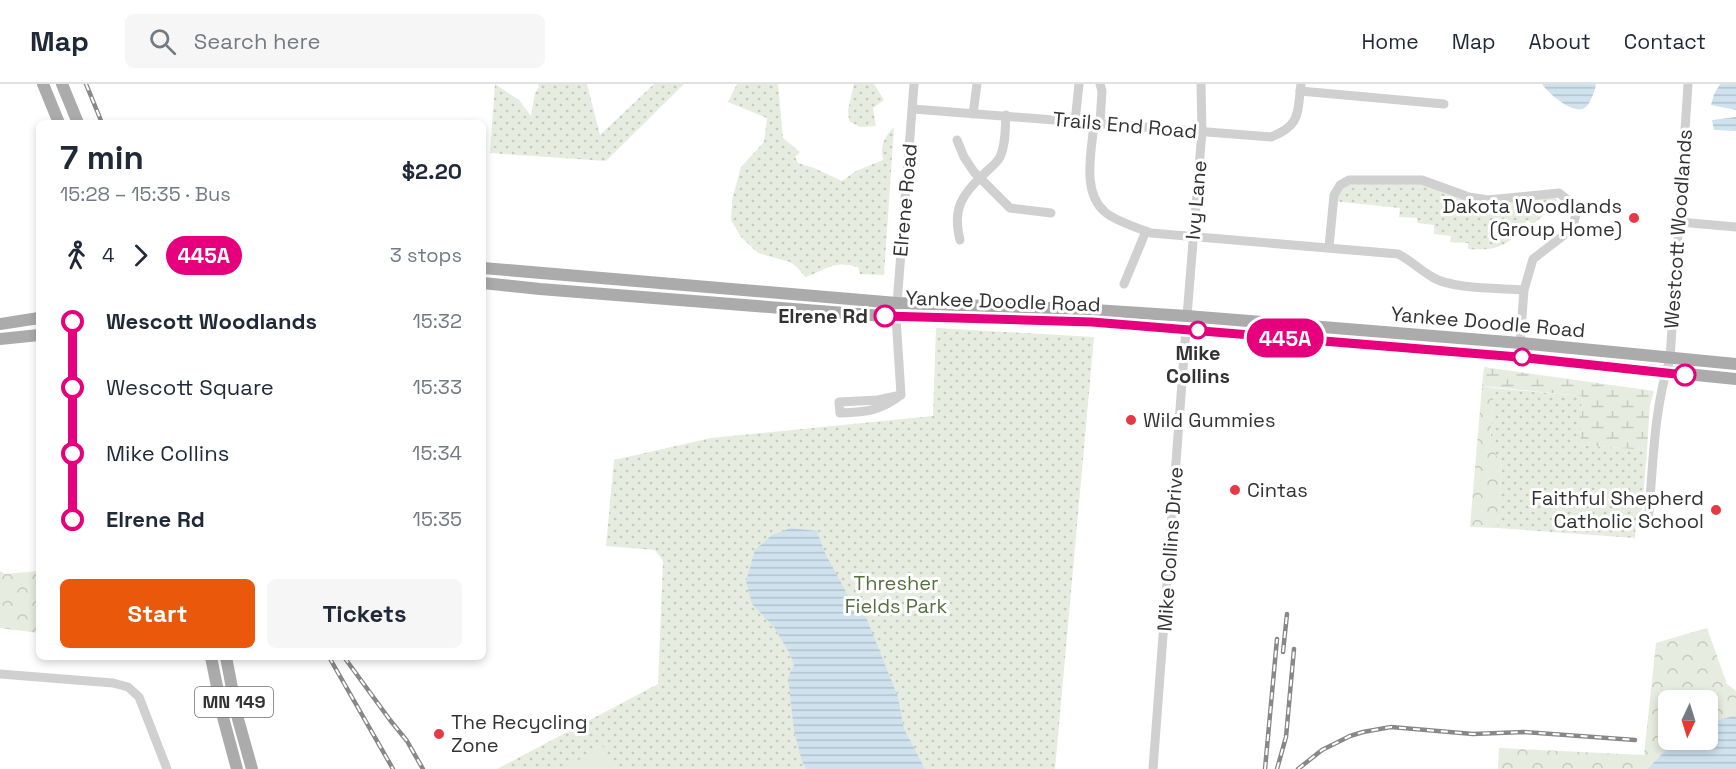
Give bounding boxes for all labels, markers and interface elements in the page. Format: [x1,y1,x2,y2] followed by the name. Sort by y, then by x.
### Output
[125,14,545,68] search box
[30,23,89,59] text: Map
[146,25,179,58] icon: search
[194,27,321,55] text: Search here
[1361,28,1419,55] text: Home
[1452,28,1496,55] text: Map
[1529,28,1591,55] text: About
[1624,28,1706,55] text: Contact
[1052,106,1198,144] street label: Trails End Road
[1658,128,1698,330] street label: Westcott Woodlands
[60,137,144,179] text: 7 min
[887,142,923,258] street label: Elrene Road
[402,157,462,185] text: $2.20
[1180,159,1212,241] street label: Ivy Lane
[60,181,231,207] text: 15:28 – 15:35 · Bus
[1443,193,1622,242] place label: Dakota Woodlands (Group Home)
[1627,211,1641,225] marker: Dakota Woodlands (Group Home)
[60,239,93,272] icon: walk
[124,239,157,272] icon: forward
[102,242,115,268] text: 4
[178,242,230,269] text: 445A
[390,242,462,268] text: 3 stops
[905,285,1101,317] street label: Yankee Doodle Road
[1390,301,1586,343] street label: Yankee Doodle Road
[778,303,868,329] place label: Elrene Rd
[874,305,896,327] marker: Elrene Rd
[106,307,317,335] text: Wescott Woodlands
[412,308,462,334] text: 15:32
[1243,318,1327,358] line badge: 445A
[1189,321,1207,339] marker: Mike Collins
[1259,325,1311,352] text: 445A
[1166,340,1230,389] place label: Mike Collins
[1513,348,1531,366] unlabelled marker
[1674,364,1696,386] unlabelled marker
[106,373,274,401] text: Wescott Square
[412,374,462,400] text: 15:33
[1143,407,1275,433] place label: Wild Gummies
[1124,413,1138,427] marker: Wild Gummies
[106,439,229,467] text: Mike Collins
[412,440,462,466] text: 15:34
[1151,466,1189,632] street label: Mike Collins Drive
[1247,477,1308,503] place label: Cintas
[1228,483,1242,497] marker: Cintas
[1531,485,1704,534] place label: Faithful Shepherd Catholic School
[1709,503,1723,517] marker: Faithful Shepherd Catholic School
[106,505,205,533] text: Elrene Rd
[413,506,462,532] text: 15:35
[845,570,948,619] park label: Thresher Fields Park
[60,579,255,648] button: Start
[267,579,462,648] button: Tickets
[195,687,273,717] road number: MN 149
[1658,690,1718,750] north arrow
[1658,690,1718,750] map controls
[451,709,588,758] place label: The Recycling Zone
[432,727,446,741] marker: The Recycling Zone

